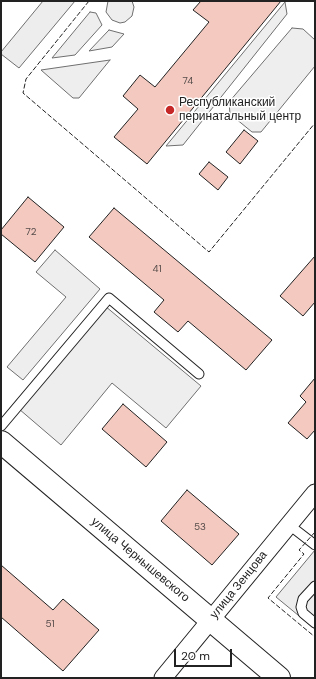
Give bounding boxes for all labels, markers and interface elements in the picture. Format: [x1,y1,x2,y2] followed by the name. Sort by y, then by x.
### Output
[183,75,193,87] house number: 74
[179,96,301,124] place label: Республиканский перинатальный центр
[164,104,176,116] marker: Республиканский перинатальный центр
[26,226,36,238] house number: 72
[152,263,162,275] house number: 41
[88,515,192,605] street label: улица Чернышевского
[194,521,206,533] house number: 53
[207,548,271,622] street label: улица Зенцова
[45,618,55,630] house number: 51
[176,641,234,667] scale bar
[181,648,210,664] text: 20 m

